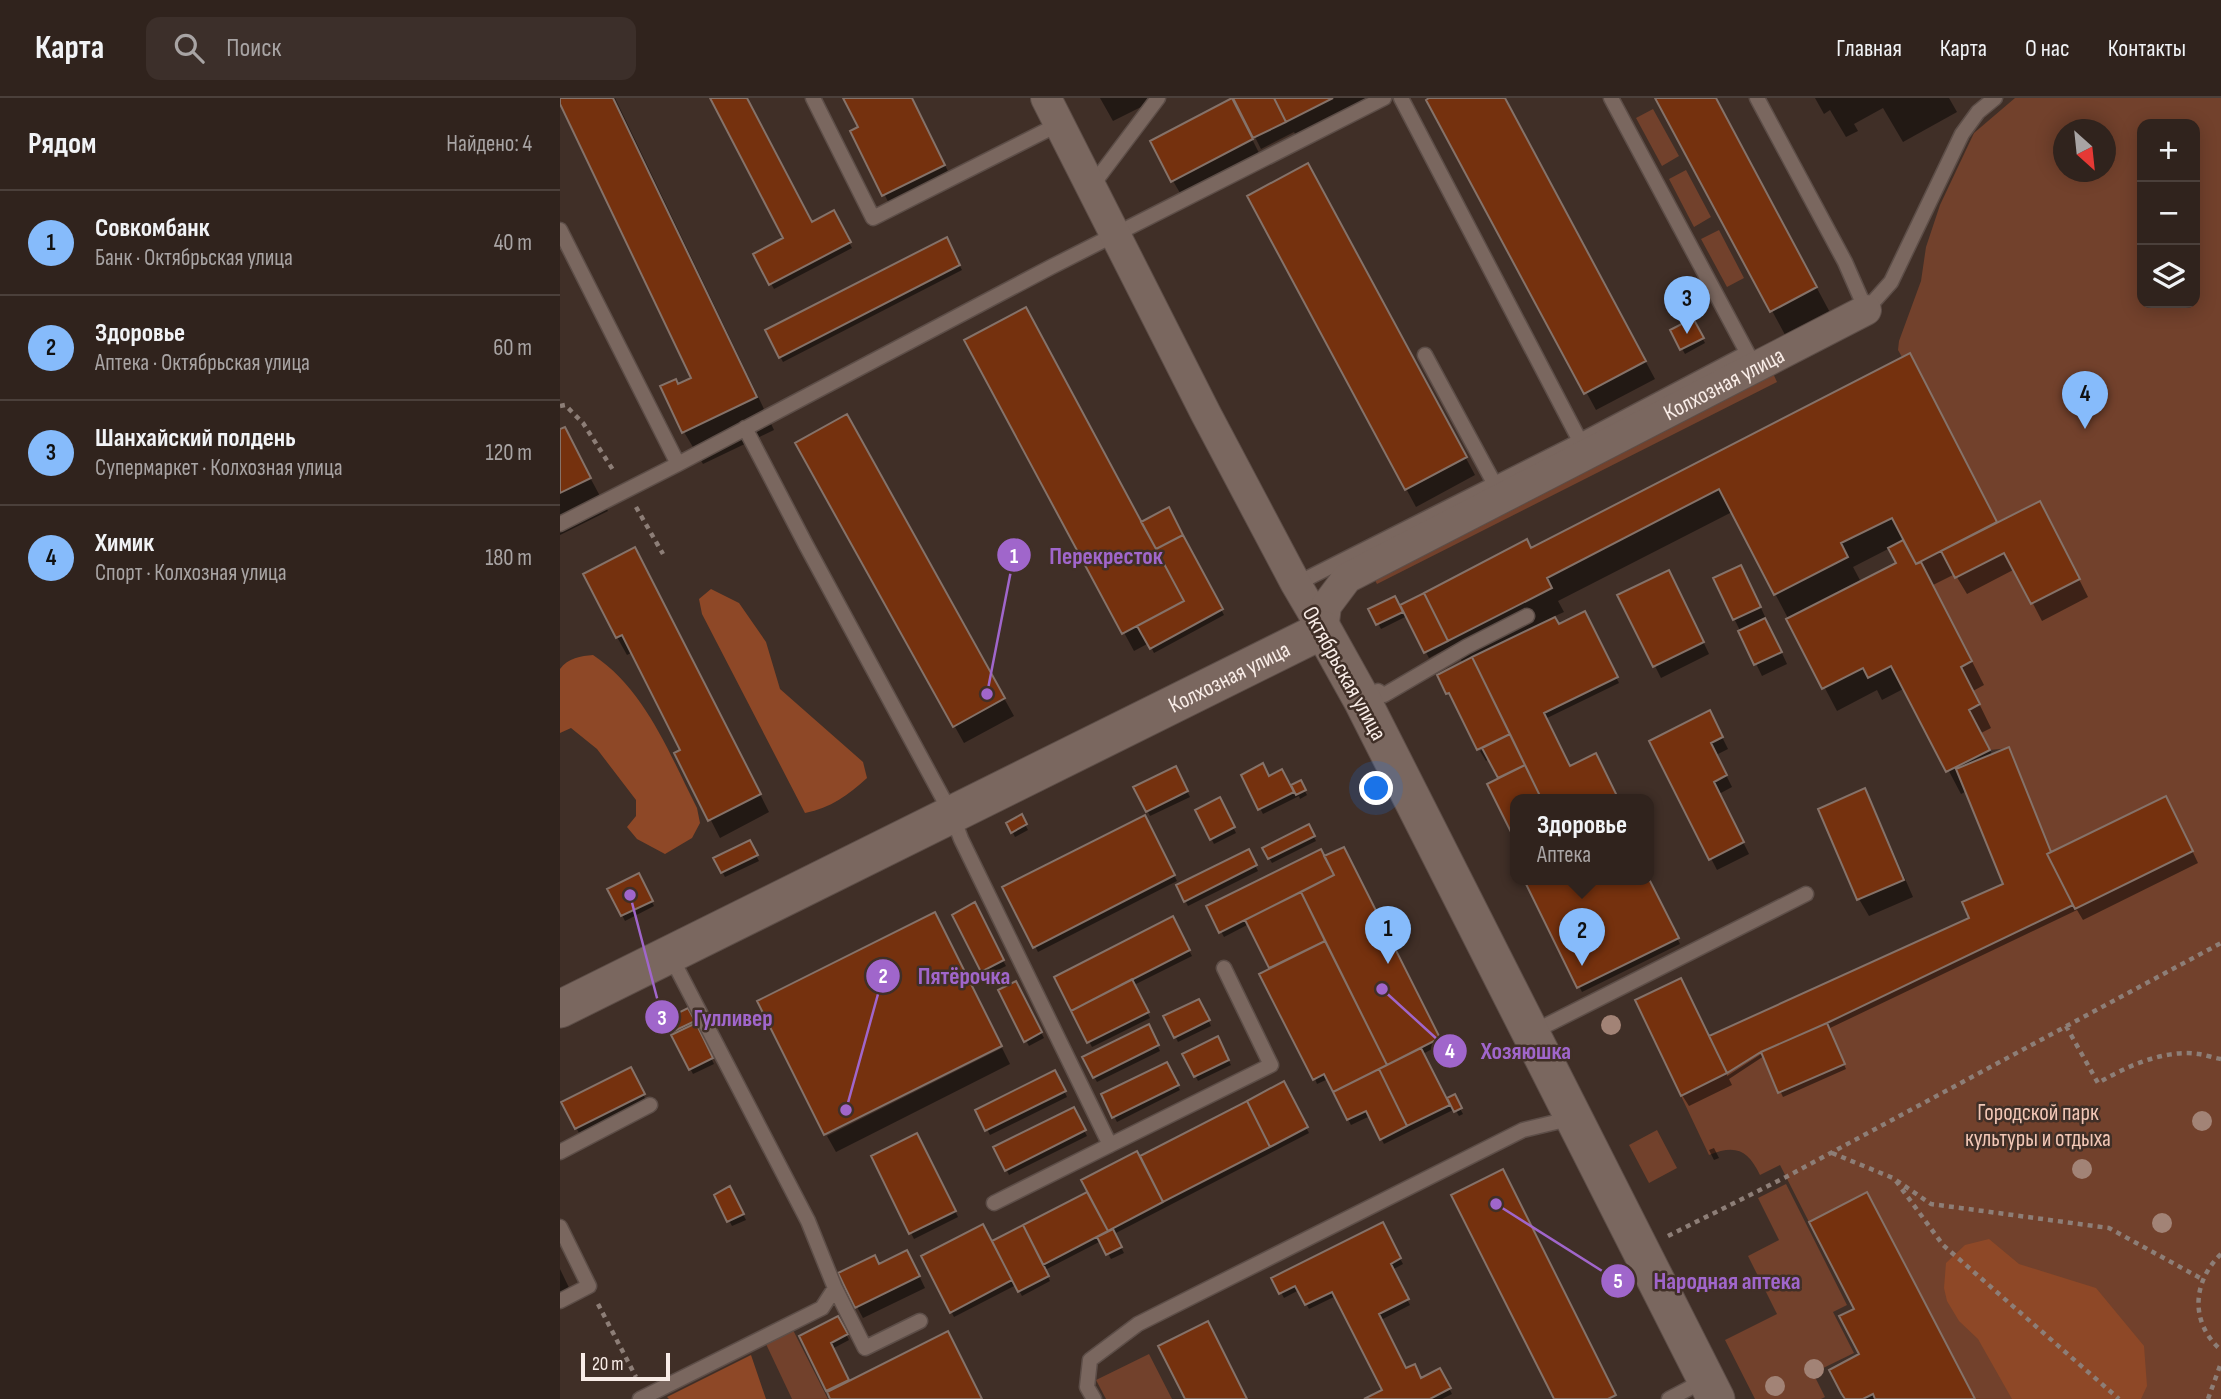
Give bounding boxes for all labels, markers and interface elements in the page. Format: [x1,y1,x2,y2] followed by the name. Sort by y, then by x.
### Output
[146,17,636,80] search box
[35,28,104,68] text: Карта
[170,29,208,67] icon: search
[226,33,281,64] text: Поиск
[1836,34,1902,63] text: Главная
[1940,34,1987,63] text: Карта
[2025,34,2070,63] text: О нас
[2108,34,2186,63] text: Контакты
[2053,119,2116,182] north arrow
[2137,119,2200,308] map controls
[2137,119,2200,182] button: +
[28,126,96,162] text: Рядом
[446,130,532,158] text: Найдено: 4
[2137,182,2200,245] button: −
[95,213,210,244] text: Совкомбанк
[46,229,56,257] text: 1
[494,229,532,257] text: 40 m
[95,244,293,272] text: Банк · Октябрьская улица
[2137,245,2200,308] button: layers
[1664,276,1710,334] pin: 3
[95,318,185,349] text: Здоровье
[46,334,56,362] text: 2
[493,334,532,362] text: 60 m
[1659,342,1789,427] street label: Колхозная улица
[95,349,310,377] text: Аптека · Октябрьская улица
[2062,371,2108,429] pin: 4
[95,423,296,454] text: Шанхайский полдень
[46,439,56,467] text: 3
[486,439,532,467] text: 120 m
[95,454,343,482] text: Супермаркет · Колхозная улица
[95,528,154,559] text: Химик
[997,533,1181,578] callout: Перекресток
[1049,542,1164,571] text: Перекресток
[46,544,56,572] text: 4
[485,544,532,572] text: 180 m
[1010,544,1018,569] text: 1
[95,559,287,587] text: Спорт · Колхозная улица
[1296,602,1392,745] street label: Октябрьская улица
[1164,636,1295,720] street label: Колхозная улица
[1359,771,1393,805] your location
[1510,794,1654,885] popup
[1537,810,1627,841] text: Здоровье
[1537,841,1591,869] text: Аптека
[1365,906,1411,964] pin: 1
[1559,908,1605,966] pin: 2
[865,954,1028,999] callout: Пятёрочка
[918,962,1010,991] text: Пятёрочка
[878,964,888,989] text: 2
[644,995,786,1040] callout: Гулливер
[693,1004,773,1033] text: Гулливер
[657,1006,667,1031] text: 3
[1432,1029,1586,1074] callout: Хозяюшка
[1480,1037,1571,1066] text: Хозяюшка
[1445,1039,1455,1064] text: 4
[1965,1099,2111,1153] park label: Городской парк культуры и отдыха
[1601,1259,1818,1304] callout: Народная аптека
[1653,1267,1801,1296] text: Народная аптека
[1613,1269,1623,1294] text: 5
[581,1350,670,1382] scale bar
[592,1353,624,1376] text: 20 m

